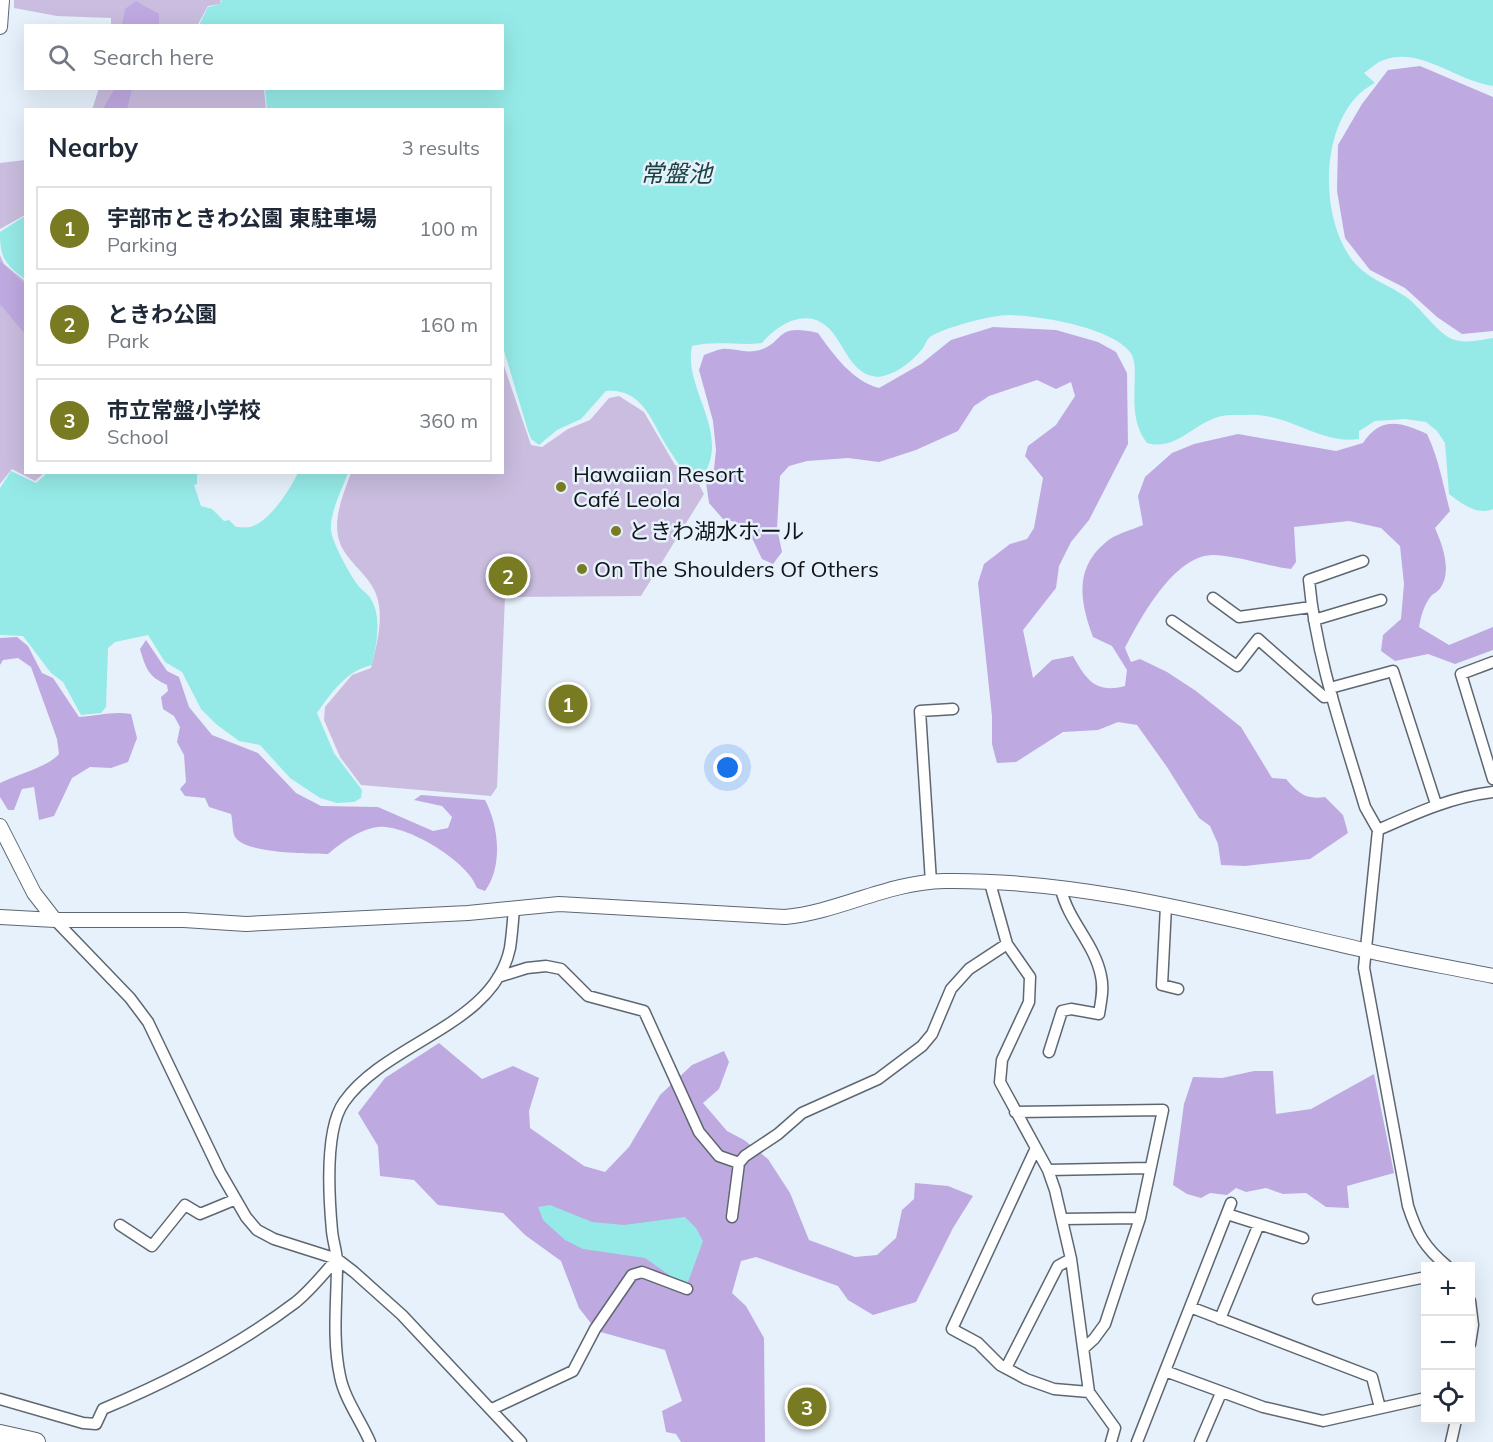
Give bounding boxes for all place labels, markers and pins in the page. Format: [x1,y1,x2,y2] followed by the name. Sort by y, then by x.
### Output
[573,460,744,513] place label: Hawaiian Resort Café Leola
[554,480,568,494] marker: Hawaiian Resort Café Leola
[628,517,804,545] place label: ときわ湖水ホール
[609,524,623,538] marker: ときわ湖水ホール
[488,554,528,598] pin: 2
[594,555,879,583] place label: On The Shoulders Of Others
[575,562,589,576] marker: On The Shoulders Of Others
[548,682,588,726] pin: 1
[788,1384,826,1430] pin: 3

